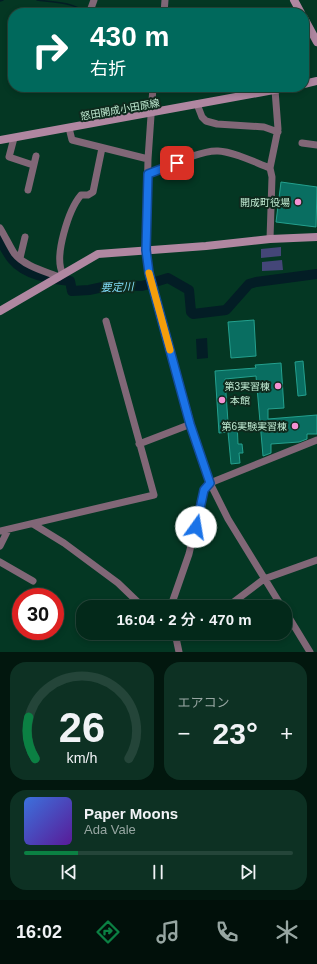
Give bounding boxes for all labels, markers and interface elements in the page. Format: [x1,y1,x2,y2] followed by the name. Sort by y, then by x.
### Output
[90,21,169,52] text: 430 m
[24,24,76,76] icon: right
[90,59,126,79] text: 右折
[80,97,160,122] street label: 怒田開成小田原線
[160,146,194,180] pin
[166,152,188,174] icon: arrive
[240,197,290,208] place label: 開成町役場
[293,197,303,207] marker: 開成町役場
[100,280,135,294] water label: 要定川
[224,381,270,392] place label: 第3実習棟
[273,381,283,391] marker: 第3実習棟
[217,395,227,405] marker: 本館
[230,395,250,406] place label: 本館
[221,421,287,432] place label: 第6実験実習棟
[290,421,300,431] marker: 第6実験実習棟
[175,506,217,548] position arrow
[12,588,64,640] speed limit sign: 30
[116,611,252,628] text: 16:04 · 2 分 · 470 m
[178,695,230,710] text: エアコン
[59,704,105,751] text: 26
[213,717,258,750] text: 23°
[178,721,190,746] text: −
[280,721,293,746] text: +
[66,750,97,766] text: km/h
[84,805,178,822] text: Paper Moons
[84,822,136,837] text: Ada Vale
[58,861,80,883] icon: previous
[147,861,169,883] icon: pause
[237,861,259,883] icon: next
[94,918,122,946] icon: directions
[154,918,182,946] icon: music
[213,918,241,946] icon: phone
[273,918,301,946] icon: climate
[16,922,62,942] text: 16:02

